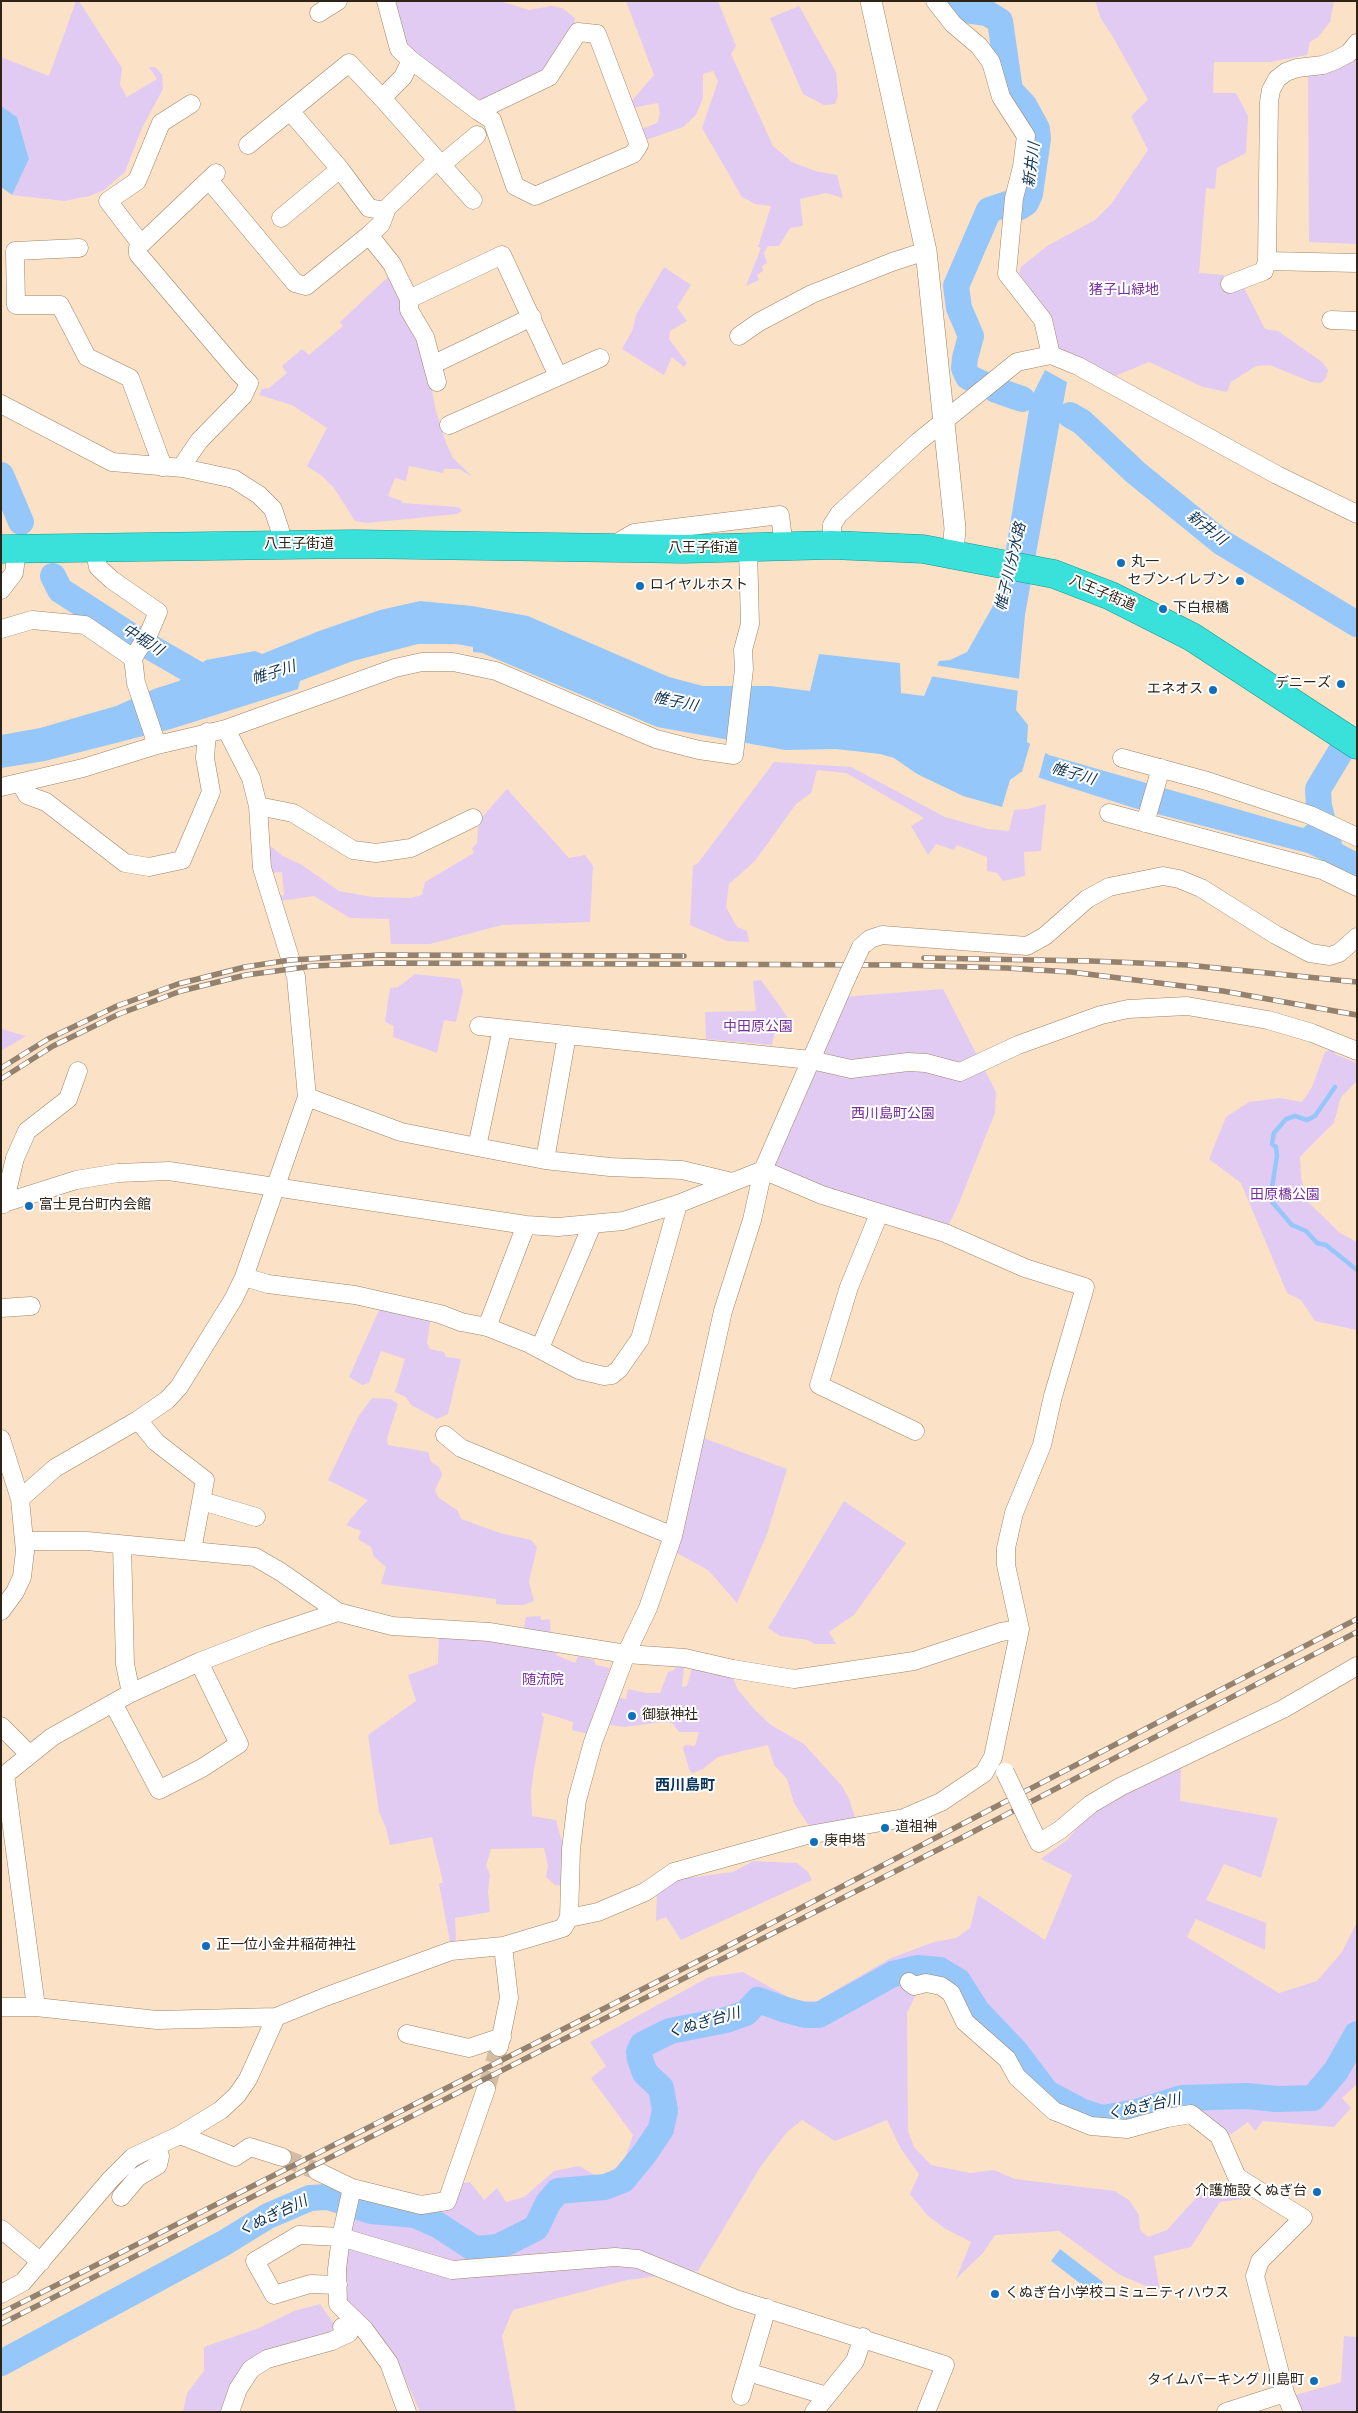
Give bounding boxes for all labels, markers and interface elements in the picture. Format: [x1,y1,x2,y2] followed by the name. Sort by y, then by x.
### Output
[1021,142,1045,188] water label: 新井川
[1089,283,1159,299] park label: 猪子山緑地
[1183,508,1229,550] water label: 新井川
[993,521,1031,613] water label: 帷子川分水路
[264,537,334,553] street label: 八王子街道
[668,541,738,557] street label: 八王子街道
[1131,555,1159,571] place label: 丸一
[1115,557,1127,569] marker: 丸一
[1067,573,1137,615] street label: 八王子街道
[1128,573,1230,589] place label: セブン-イレブン
[1234,575,1246,587] marker: セブン-イレブン
[650,578,748,594] place label: ロイヤルホスト
[634,580,646,592] marker: ロイヤルホスト
[1173,601,1229,617] place label: 下白根橋
[1157,603,1169,615] marker: 下白根橋
[118,621,166,661] water label: 中堀川
[250,658,298,690] water label: 帷子川
[1275,676,1331,692] place label: デニーズ
[1335,678,1347,690] marker: デニーズ
[1147,682,1203,698] place label: エネオス
[1207,684,1219,696] marker: エネオス
[651,690,699,716] water label: 帷子川
[1049,760,1097,790] water label: 帷子川
[723,1020,793,1036] park label: 中田原公園
[851,1107,935,1123] park label: 西川島町公園
[1250,1188,1320,1204] park label: 田原橋公園
[39,1198,151,1214] place label: 富士見台町内会館
[23,1200,35,1212] marker: 富士見台町内会館
[522,1673,564,1689] park label: 随流院
[642,1708,698,1724] place label: 御嶽神社
[626,1710,638,1722] marker: 御嶽神社
[655,1778,715,1796] district label: 西川島町
[895,1820,937,1836] place label: 道祖神
[879,1822,891,1834] marker: 道祖神
[824,1834,866,1850] place label: 庚申塔
[808,1836,820,1848] marker: 庚申塔
[216,1938,356,1954] place label: 正一位小金井稲荷神社
[200,1940,212,1952] marker: 正一位小金井稲荷神社
[665,2005,743,2043] water label: くぬぎ台川
[1105,2091,1183,2125] water label: くぬぎ台川
[1195,2184,1307,2200] place label: 介護施設くぬぎ台
[1311,2186,1323,2198] marker: 介護施設くぬぎ台
[235,2193,311,2241] water label: くぬぎ台川
[1005,2286,1229,2302] place label: くぬぎ台小学校コミュニティハウス
[989,2288,1001,2300] marker: くぬぎ台小学校コミュニティハウス
[1147,2373,1304,2389] place label: タイムパーキング 川島町
[1308,2375,1320,2387] marker: タイムパーキング 川島町

